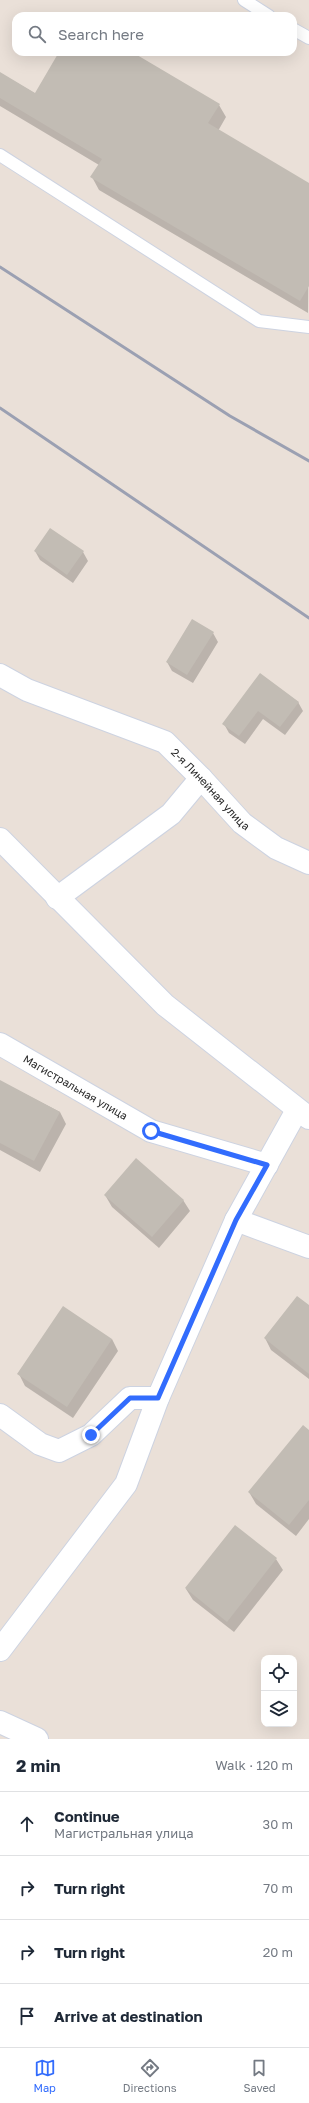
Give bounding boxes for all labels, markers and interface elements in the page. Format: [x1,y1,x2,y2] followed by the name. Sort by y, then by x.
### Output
[12,12,297,56] search box
[26,23,48,45] icon: search
[58,25,144,43] text: Search here
[169,745,253,833] street label: 2-я Линейная улица
[21,1052,130,1122] street label: Магистральная улица
[142,1122,160,1140] route start
[82,1426,100,1444] route end
[261,1655,297,1727] map controls
[261,1655,297,1691] button: locate
[261,1691,297,1727] button: layers
[16,1755,60,1776] text: 2 min
[215,1757,293,1773] text: Walk · 120 m
[54,1807,120,1825] text: Continue
[16,1813,38,1835] icon: ahead
[263,1816,293,1832] text: 30 m
[54,1825,194,1841] text: Магистральная улица
[16,1877,38,1899] icon: right
[54,1879,125,1897] text: Turn right
[263,1880,293,1896] text: 70 m
[16,1941,38,1963] icon: right
[54,1943,125,1961] text: Turn right
[263,1944,293,1960] text: 20 m
[16,2005,38,2027] icon: arrive
[54,2007,203,2025] text: Arrive at destination
[33,2057,56,2094] tab: Map
[123,2057,177,2094] tab: Directions
[243,2057,276,2094] tab: Saved

